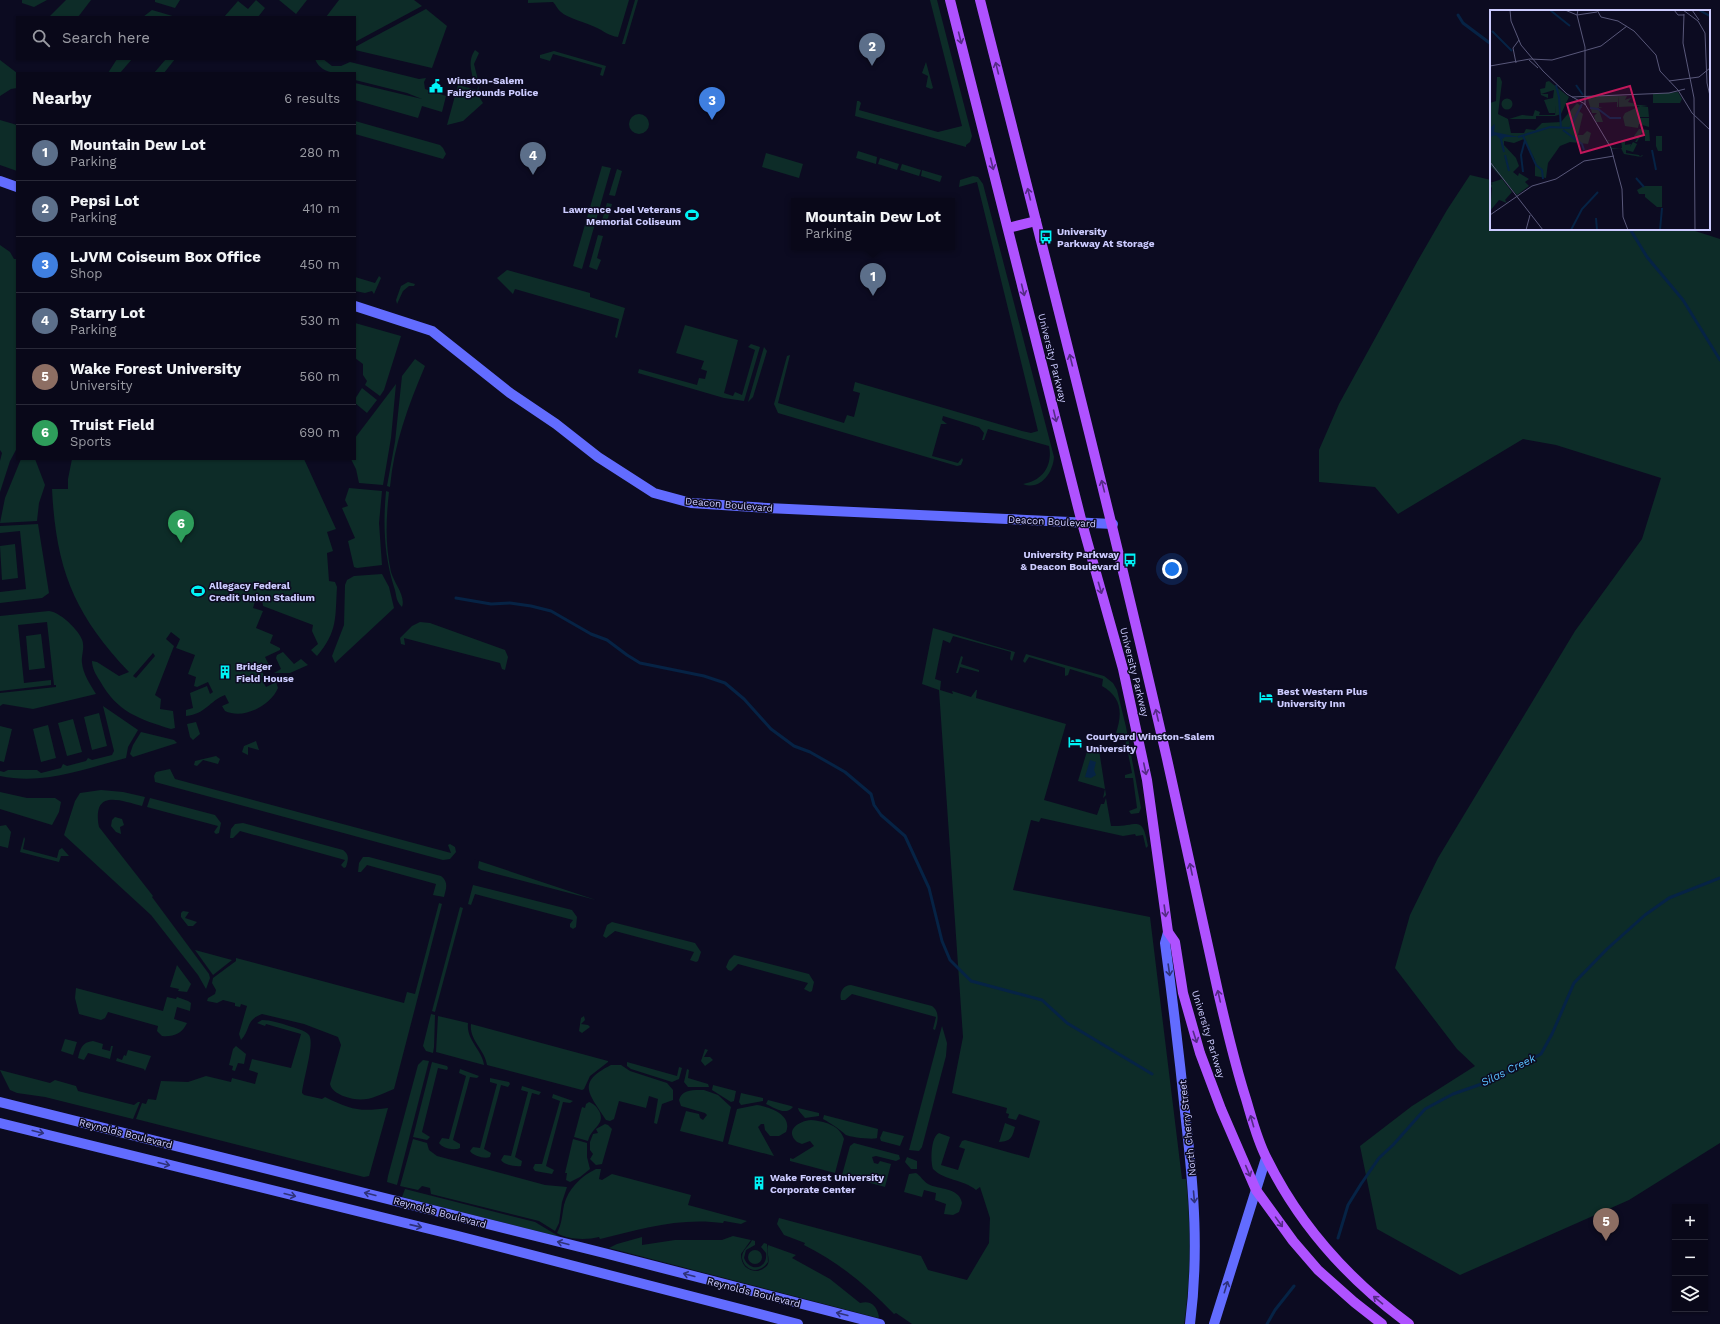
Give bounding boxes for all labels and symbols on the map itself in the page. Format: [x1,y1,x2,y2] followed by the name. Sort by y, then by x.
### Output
[1490,10,1710,230] inset map
[957,31,964,44] one-way arrow
[859,33,885,66] pin: 2
[993,61,1001,74] one-way arrow
[447,75,539,98] place label: Winston-Salem Fairgrounds Police
[428,78,444,94] public building icon: Winston-Salem Fairgrounds Police
[699,87,725,120] pin: 3
[520,142,546,175] pin: 4
[988,157,996,170] one-way arrow
[1025,187,1032,200] one-way arrow
[563,204,682,227] place label: Lawrence Joel Veterans Memorial Coliseum
[684,207,700,223] sports icon: Lawrence Joel Veterans Memorial Coliseum
[1057,226,1155,249] place label: University Parkway At Storage
[1038,229,1054,245] bus stop icon: University Parkway At Storage
[860,263,886,296] pin: 1
[1020,283,1028,296] one-way arrow
[1036,312,1069,405] street label: University Parkway
[1067,354,1075,367] one-way arrow
[1052,409,1059,422] one-way arrow
[1099,480,1106,493] one-way arrow
[685,495,773,514] street label: Deacon Boulevard
[168,510,194,543] pin: 6
[1008,514,1096,529] street label: Deacon Boulevard
[1021,549,1119,572] place label: University Parkway & Deacon Boulevard
[1122,552,1138,568] bus stop icon: University Parkway & Deacon Boulevard
[1162,559,1182,579] your location
[209,580,315,603] place label: Allegacy Federal Credit Union Stadium
[1097,581,1104,594] one-way arrow
[190,583,206,599] sports icon: Allegacy Federal Credit Union Stadium
[1118,626,1151,719] street label: University Parkway
[236,661,294,684] place label: Bridger Field House
[217,664,233,680] building icon: Bridger Field House
[1277,686,1368,709] place label: Best Western Plus University Inn
[1258,689,1274,705] hotel icon: Best Western Plus University Inn
[1152,708,1160,721] one-way arrow
[1086,731,1215,754] place label: Courtyard Winston-Salem University
[1067,734,1083,750] hotel icon: Courtyard Winston-Salem University
[1141,762,1149,775] one-way arrow
[1187,863,1195,876] one-way arrow
[1161,904,1169,917] one-way arrow
[1165,963,1173,976] one-way arrow
[1190,989,1227,1080] street label: University Parkway
[1215,990,1223,1003] one-way arrow
[1192,1030,1199,1043] one-way arrow
[1479,1051,1539,1089] water label: Silas Creek
[1177,1079,1198,1176] street label: North Cherry Street
[1248,1115,1255,1128] one-way arrow
[78,1117,174,1150] street label: Reynolds Boulevard
[31,1129,44,1137] one-way arrow
[157,1161,170,1168] one-way arrow
[1244,1164,1252,1176] one-way arrow
[770,1172,884,1195] place label: Wake Forest University Corporate Center
[751,1175,767,1191] building icon: Wake Forest University Corporate Center
[363,1189,376,1197] one-way arrow
[1191,1190,1198,1203] one-way arrow
[283,1192,296,1200] one-way arrow
[392,1195,488,1230] street label: Reynolds Boulevard
[1593,1208,1619,1241] pin: 5
[1274,1216,1283,1227] one-way arrow
[410,1223,423,1231] one-way arrow
[557,1239,570,1246] one-way arrow
[683,1271,696,1278] one-way arrow
[706,1276,802,1309] street label: Reynolds Boulevard
[1223,1280,1230,1293] one-way arrow
[1373,1296,1384,1305] one-way arrow
[836,1310,849,1318] one-way arrow

